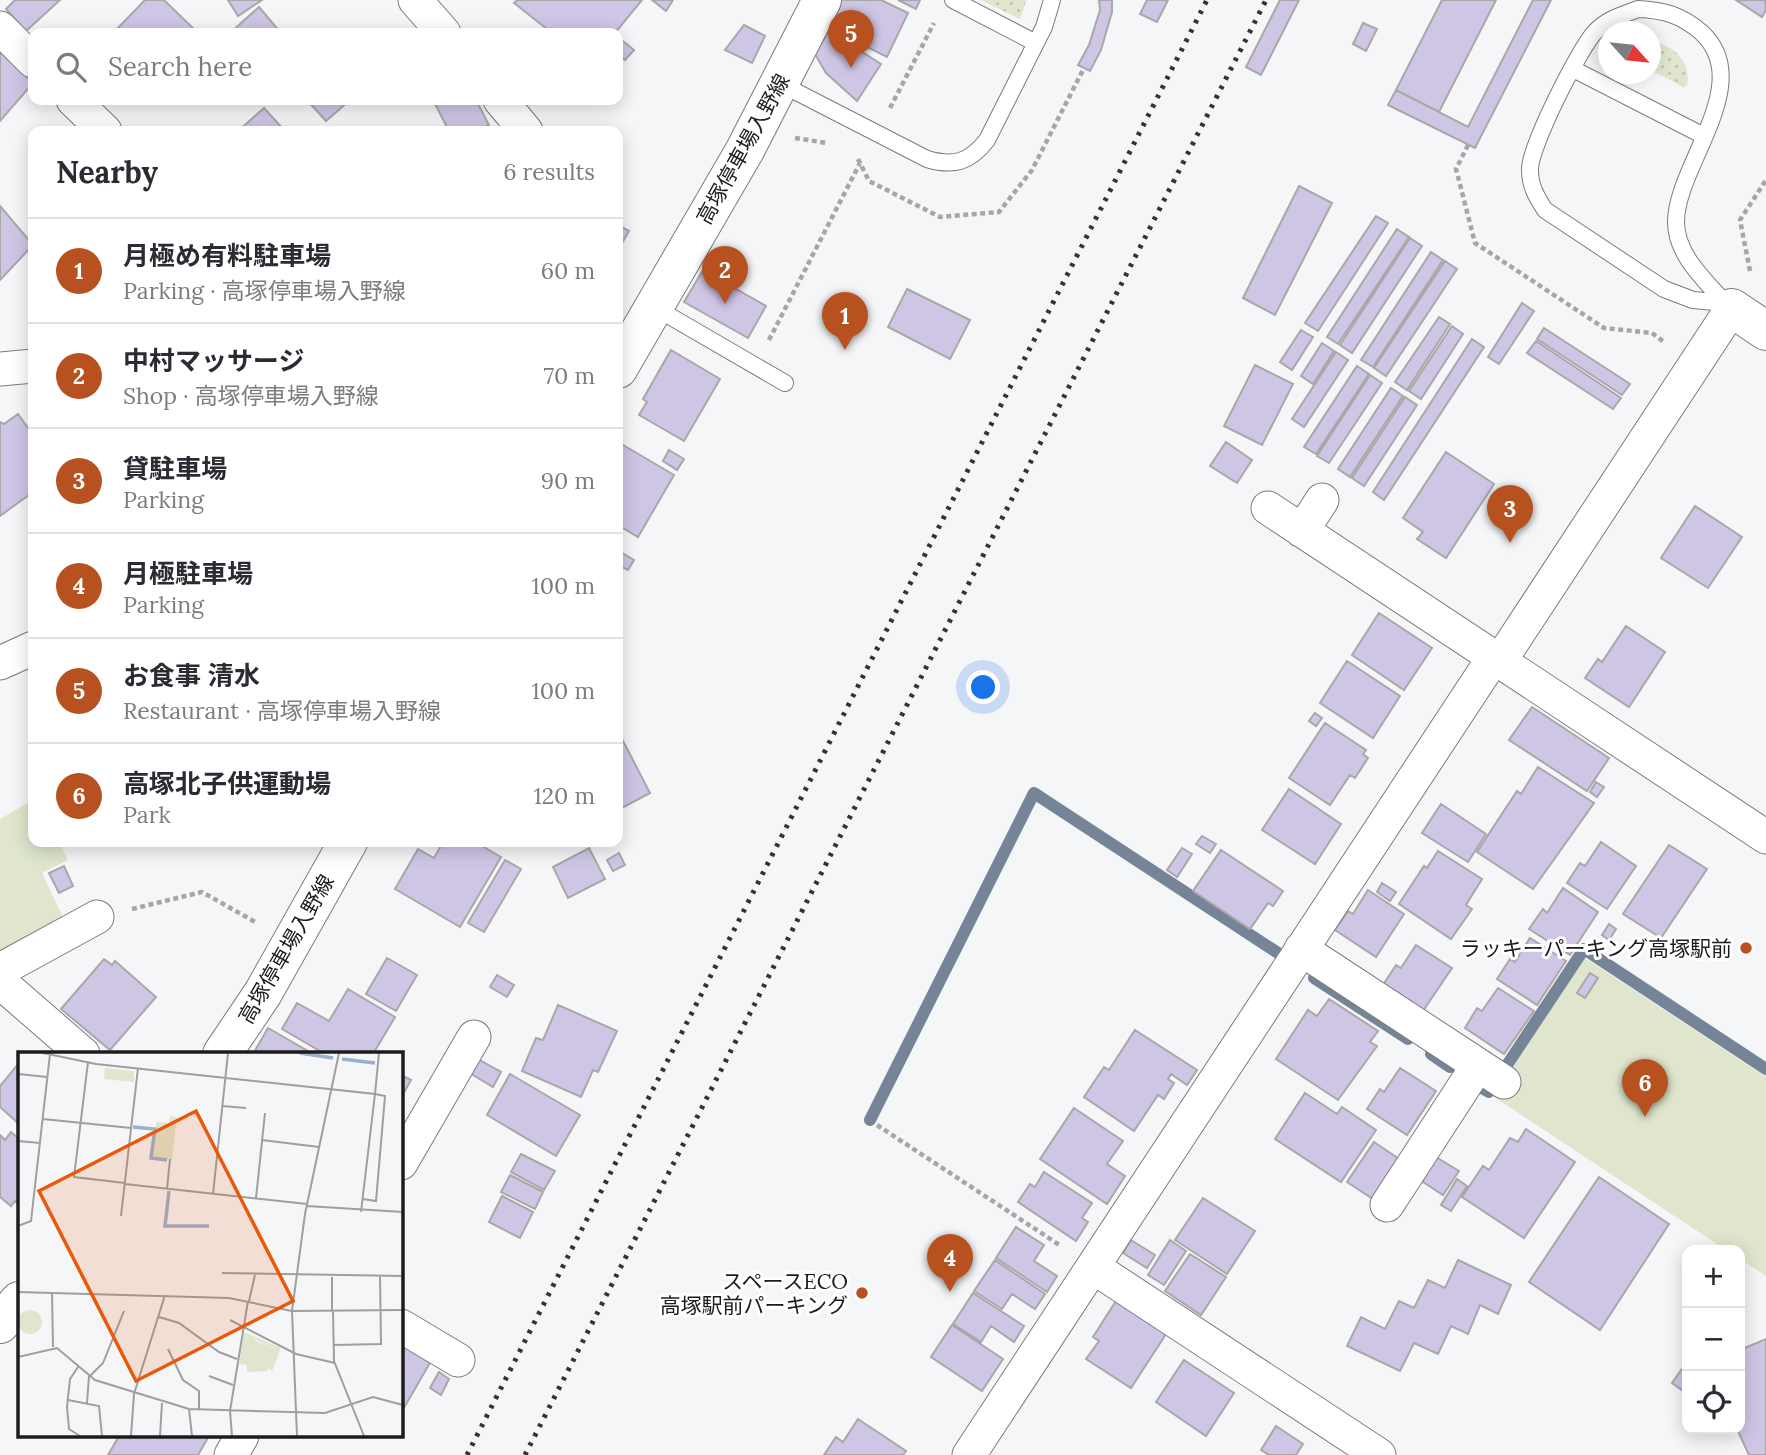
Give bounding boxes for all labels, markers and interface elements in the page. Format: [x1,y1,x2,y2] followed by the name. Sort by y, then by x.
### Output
[828,10,874,68] pin: 5
[1598,21,1661,84] north arrow
[28,28,623,105] search box
[52,48,90,86] icon: search
[108,50,252,83] text: Search here
[690,69,796,229] street label: 高塚停車場入野線
[56,153,158,191] text: Nearby
[503,157,595,186] text: 6 results
[123,239,331,272] text: 月極め有料駐車場
[702,246,748,304] pin: 2
[74,256,84,285] text: 1
[541,256,595,285] text: 60 m
[123,276,406,305] text: Parking · 高塚停車場入野線
[822,292,868,350] pin: 1
[123,344,304,377] text: 中村マッサージ
[73,361,85,390] text: 2
[544,361,595,390] text: 70 m
[123,381,379,410] text: Shop · 高塚停車場入野線
[123,452,227,485] text: 貸駐車場
[73,466,85,495] text: 3
[541,466,595,495] text: 90 m
[123,485,204,514] text: Parking
[1487,485,1533,543] pin: 3
[123,557,253,590] text: 月極駐車場
[73,571,85,600] text: 4
[531,571,595,600] text: 100 m
[123,590,204,619] text: Parking
[123,659,260,692] text: お食事 清水
[966,670,1000,704] your location
[73,676,85,705] text: 5
[531,676,595,705] text: 100 m
[123,696,441,725] text: Restaurant · 高塚停車場入野線
[123,767,331,800] text: 高塚北子供運動場
[72,781,86,810] text: 6
[533,781,595,810] text: 120 m
[123,800,171,829] text: Park
[232,870,340,1028] street label: 高塚停車場入野線
[1460,935,1732,962] place label: ラッキーパーキング高塚駅前
[1738,940,1754,956] marker: ラッキーパーキング高塚駅前
[18,1052,402,1438] inset map
[1622,1059,1668,1117] pin: 6
[927,1234,973,1292] pin: 4
[1682,1245,1745,1434] map controls
[1682,1245,1745,1308] button: +
[660,1268,848,1319] place label: スペースECO 高塚駅前パーキング
[854,1285,870,1301] marker: スペースECO 高塚駅前パーキング
[1682,1308,1745,1371] button: −
[1682,1371,1745,1434] button: locate

